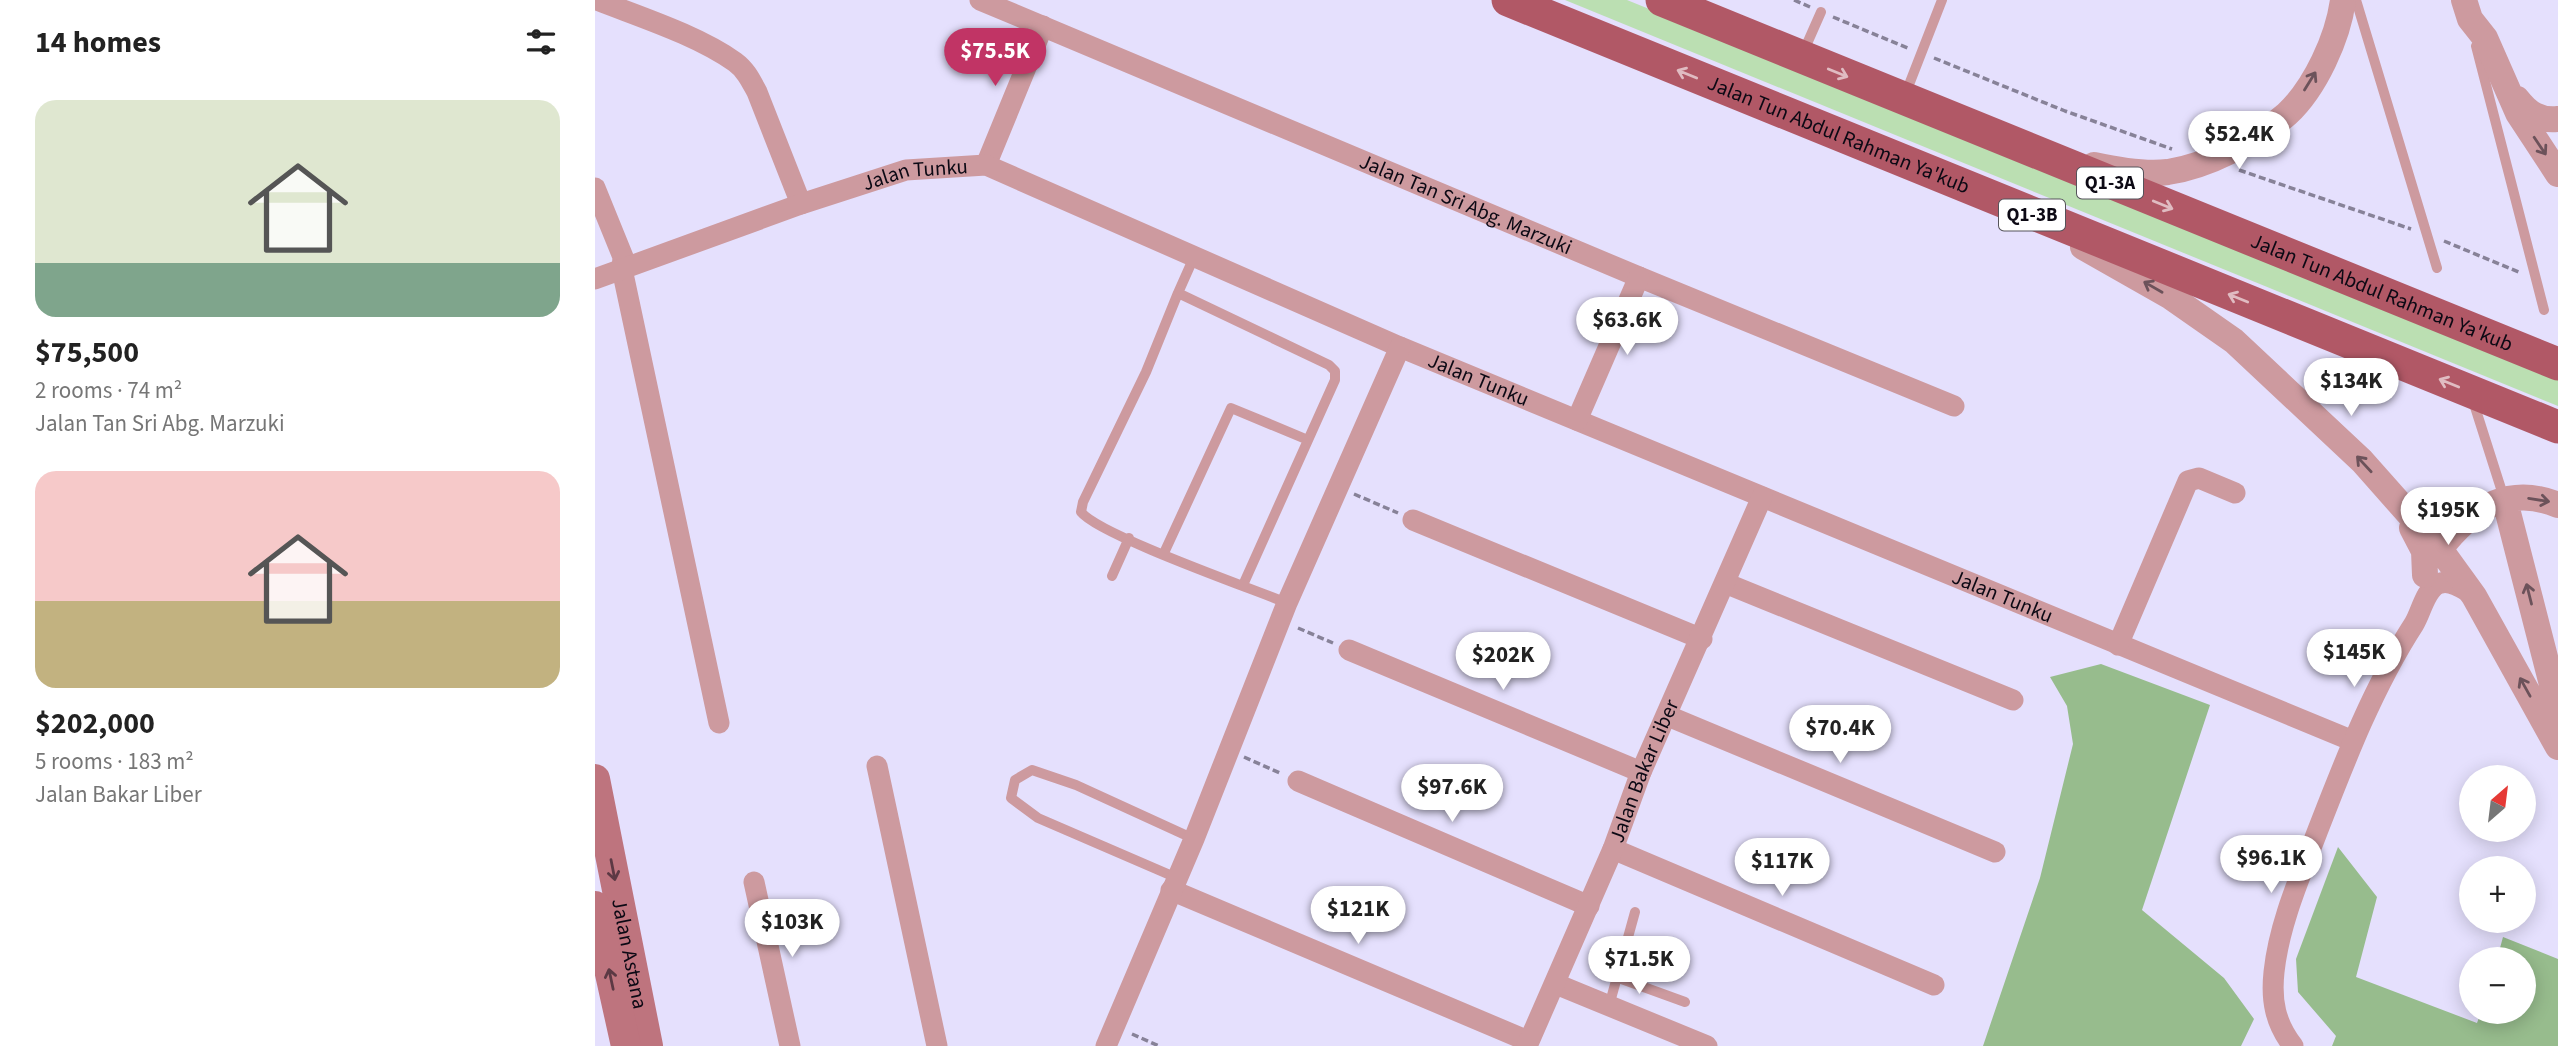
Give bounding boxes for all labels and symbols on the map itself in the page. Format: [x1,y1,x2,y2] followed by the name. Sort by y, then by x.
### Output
[938,28,1052,88] pin: $75.5K
[1677,66,1699,79] one-way arrow
[1827,67,1849,80] one-way arrow
[1703,68,1974,201] street label: Jalan Tun Abdul Rahman Ya'kub
[2304,72,2318,92] one-way arrow
[2182,111,2296,171] pin: $52.4K
[2533,136,2547,156] one-way arrow
[1355,146,1577,262] street label: Jalan Tan Sri Abg. Marzuki
[858,151,969,198] street label: Jalan Tunku
[2077,168,2143,198] road number: Q1-3A
[2151,199,2173,212] one-way arrow
[1999,200,2065,230] road number: Q1-3B
[2246,226,2518,359] street label: Jalan Tun Abdul Rahman Ya'kub
[2143,280,2164,293] one-way arrow
[2228,291,2250,304] one-way arrow
[1570,298,1684,357] pin: $63.6K
[1423,345,1534,414] street label: Jalan Tunku
[2302,358,2400,418] pin: $134K
[2439,376,2461,389] one-way arrow
[2356,455,2372,473] one-way arrow
[2399,488,2497,547] pin: $195K
[2527,494,2550,507] one-way arrow
[1947,562,2058,630] street label: Jalan Tunku
[2522,583,2535,606] one-way arrow
[2305,630,2403,689] pin: $145K
[1454,632,1552,692] pin: $202K
[2518,677,2531,698] one-way arrow
[1602,694,1687,847] street label: Jalan Bakar Liber
[1783,706,1897,765] pin: $70.4K
[1395,764,1509,824] pin: $97.6K
[2459,765,2536,842] north arrow
[2214,836,2328,895] pin: $96.1K
[1733,838,1831,898] pin: $117K
[607,858,620,881] one-way arrow
[1309,886,1407,946] pin: $121K
[604,896,655,1011] street label: Jalan Astana
[743,900,841,959] pin: $103K
[1582,936,1696,996] pin: $71.5K
[604,968,617,991] one-way arrow

